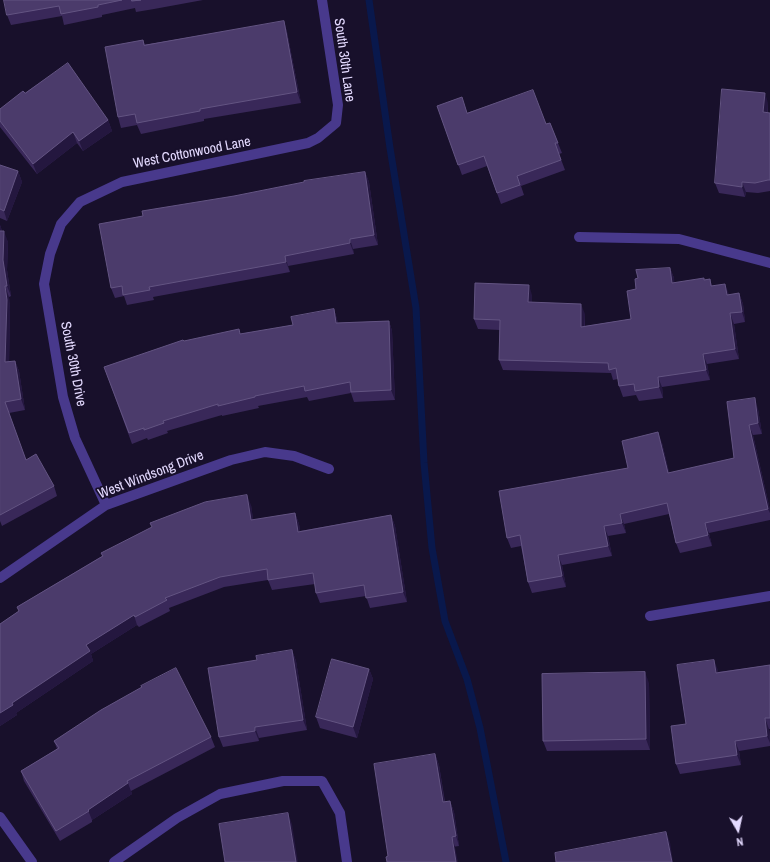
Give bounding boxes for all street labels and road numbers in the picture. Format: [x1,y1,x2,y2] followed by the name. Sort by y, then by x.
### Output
[330,17,358,103] street label: South 30th Lane
[132,133,252,173] street label: West Cottonwood Lane
[57,320,89,408] street label: South 30th Drive
[96,447,206,503] street label: West Windsong Drive

